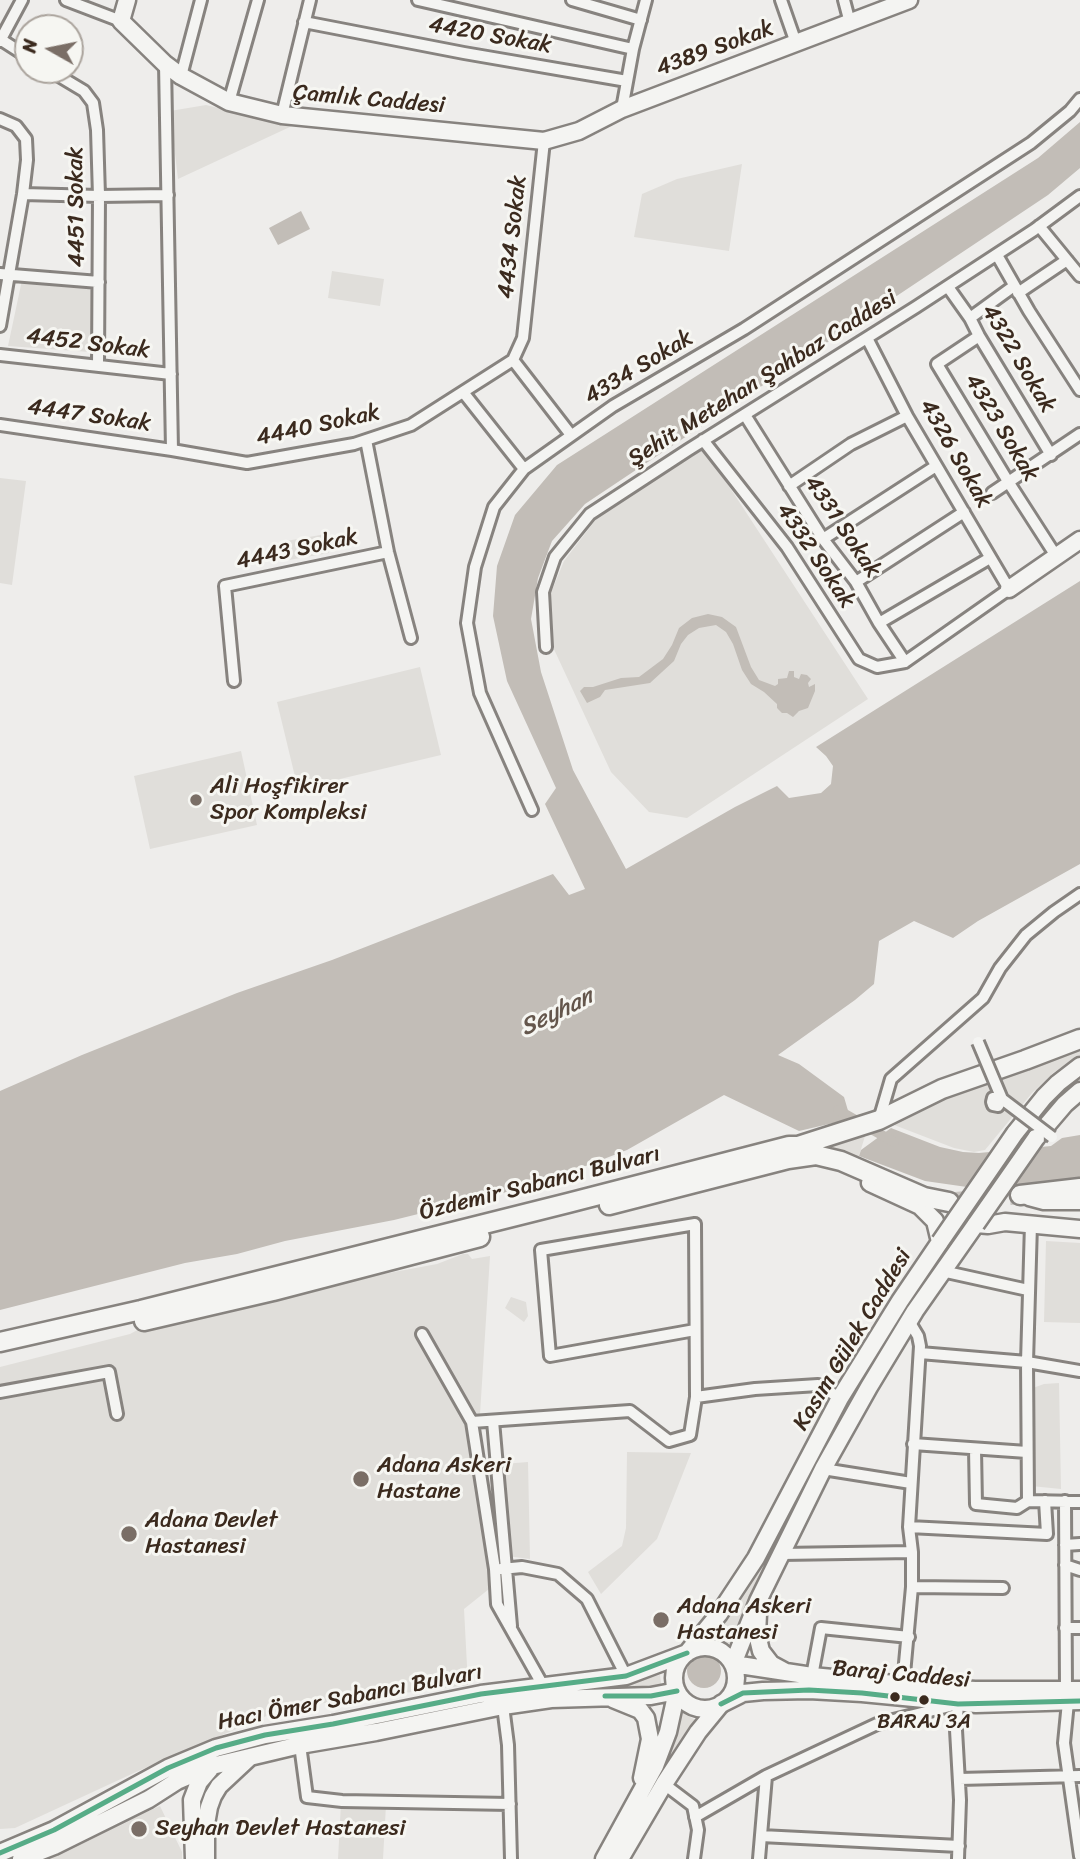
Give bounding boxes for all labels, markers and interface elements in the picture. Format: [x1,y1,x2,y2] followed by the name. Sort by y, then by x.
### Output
[426,12,554,60] street label: 4420 Sokak
[14,14,84,84] north arrow
[652,15,778,83] street label: 4389 Sokak
[12,37,47,55] text: N
[292,80,446,120] street label: Çamlık Caddesi
[62,146,92,268] street label: 4451 Sokak
[493,174,533,300] street label: 4434 Sokak
[624,285,902,473] street label: Şehit Metehan Şahbaz Caddesi
[975,300,1061,418] street label: 4322 Sokak
[25,323,151,365] street label: 4452 Sokak
[580,325,698,411] street label: 4334 Sokak
[958,369,1044,487] street label: 4323 Sokak
[26,394,152,438] street label: 4447 Sokak
[913,395,997,513] street label: 4326 Sokak
[254,399,382,453] street label: 4440 Sokak
[798,471,886,583] street label: 4331 Sokak
[770,498,860,614] street label: 4332 Sokak
[234,524,360,576] street label: 4443 Sokak
[210,773,367,827] place label: Ali Hoşfikirer Spor Kompleksi
[188,792,204,808] marker: Ali Hoşfikirer Spor Kompleksi
[516,983,598,1043] water label: Seyhan
[417,1141,663,1227] street label: Özdemir Sabancı Bulvarı
[788,1244,918,1436] street label: Kasım Gülek Caddesi
[377,1452,511,1506] place label: Adana Askeri Hastane
[351,1469,371,1489] marker: Adana Askeri Hastane
[145,1507,278,1561] place label: Adana Devlet Hastanesi
[119,1524,139,1544] marker: Adana Devlet Hastanesi
[677,1593,811,1647] place label: Adana Askeri Hastanesi
[651,1610,671,1630] marker: Adana Askeri Hastanesi
[831,1655,971,1695] street label: Baraj Caddesi
[215,1659,485,1737] street label: Hacı Ömer Sabancı Bulvarı
[888,1690,902,1704] unlabelled marker
[917,1693,931,1707] marker: BARAJ 3A
[877,1710,971,1736] place label: BARAJ 3A
[155,1815,406,1843] place label: Seyhan Devlet Hastanesi
[129,1819,149,1839] marker: Seyhan Devlet Hastanesi

